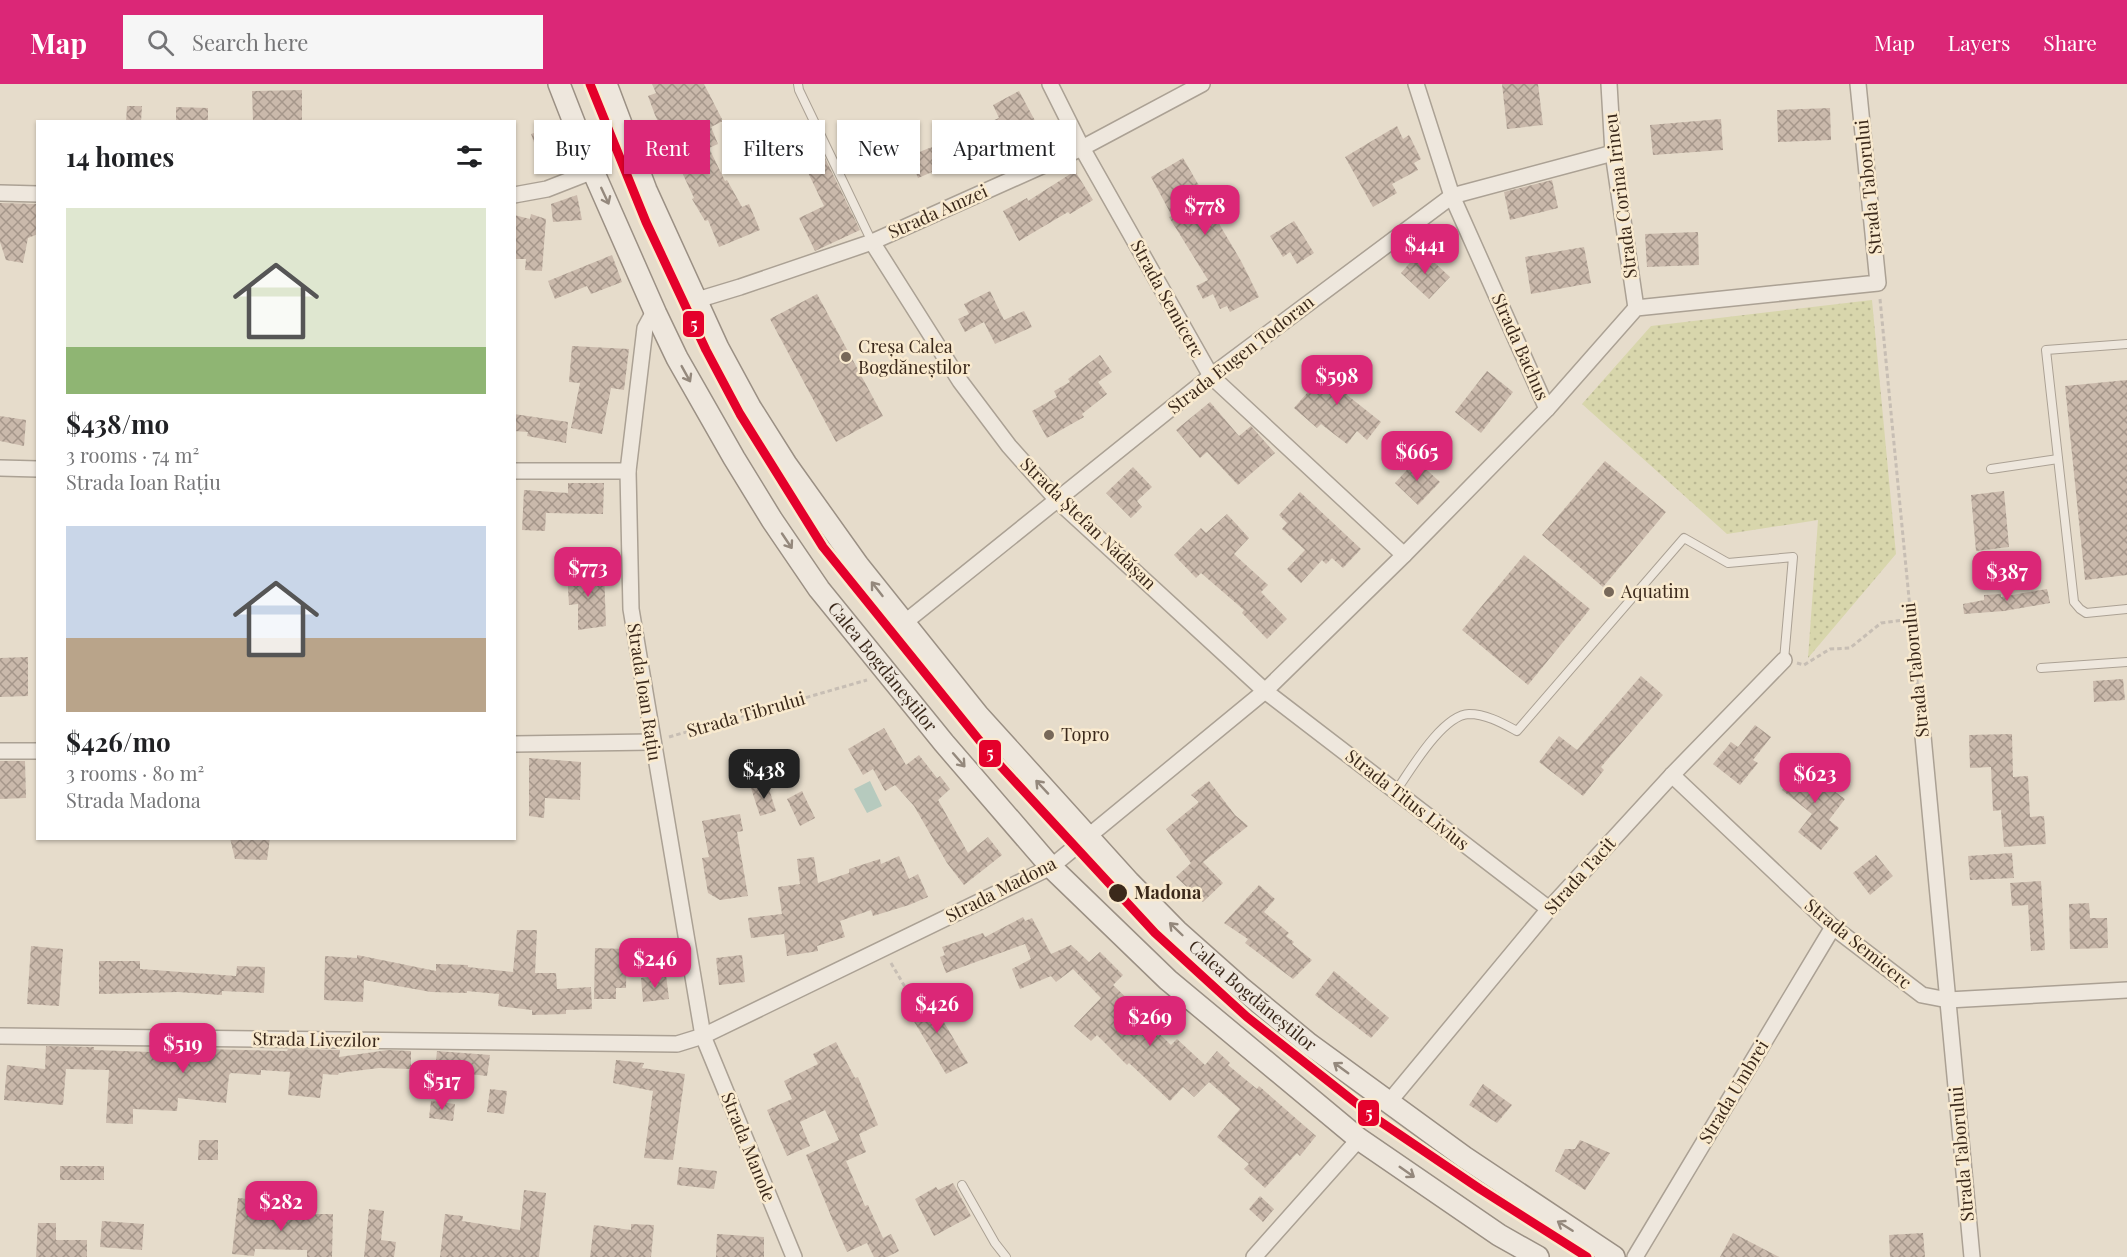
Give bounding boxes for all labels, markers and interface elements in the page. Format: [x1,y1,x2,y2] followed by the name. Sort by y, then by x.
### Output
[123,15,543,69] search box
[30,24,87,61] text: Map
[144,26,177,59] icon: search
[192,27,308,57] text: Search here
[1874,28,1915,56] text: Map
[1948,28,2010,56] text: Layers
[2043,28,2097,56] text: Share
[1598,112,1642,280] street label: Strada Corina Irineu
[1849,118,1887,256] street label: Strada Taborului
[534,120,612,174] chip: Buy
[624,120,710,174] chip: Rent
[722,120,825,174] chip: Filters
[837,120,920,174] chip: New
[932,120,1076,174] chip: Apartment
[66,139,174,174] text: 14 homes
[453,140,486,173] icon: filters
[884,178,991,244] street label: Strada Amzei
[1169,185,1241,236] pin: $778
[599,187,611,205] one-way arrow
[1185,191,1225,218] text: $778
[1389,224,1461,275] pin: $441
[1405,230,1445,257] text: $441
[1126,235,1210,362] street label: Strada Semicerc
[222,247,330,355] icon: home
[1162,289,1319,419] street label: Strada Eugen Todoran
[1487,289,1555,404] street label: Strada Bachus
[682,310,705,338] line badge: 5
[690,313,698,334] text: 5
[858,334,970,379] place label: Creșa Calea Bogdăneștilor
[839,350,853,364] marker: Creșa Calea Bogdăneștilor
[1301,355,1373,406] pin: $598
[1316,361,1358,388] text: $598
[680,365,692,382] one-way arrow
[66,406,169,441] text: $438/mo
[1381,431,1453,482] pin: $665
[1395,437,1439,464] text: $665
[66,441,199,468] text: 3 rooms · 74 m²
[1015,452,1162,595] street label: Strada Ștefan Nădășan
[66,468,221,495] text: Strada Ioan Rațiu
[780,532,793,549] one-way arrow
[552,547,624,598] pin: $773
[1971,551,2043,602] pin: $387
[568,553,608,580] text: $773
[1986,557,2028,584] text: $387
[222,565,330,673] icon: home
[1620,579,1690,603] place label: Aquatim
[871,581,884,597] one-way arrow
[1602,585,1616,599] marker: Aquatim
[823,596,943,736] street label: Calea Bogdăneștilor
[1896,601,1934,739] street label: Strada Taborului
[622,621,668,763] street label: Strada Ioan Rațiu
[684,686,808,742] street label: Strada Tibrului
[1061,722,1109,746] place label: Topro
[66,724,171,759] text: $426/mo
[1042,728,1056,742] marker: Topro
[978,739,1002,768] line badge: 5
[986,742,994,763] text: 5
[1341,743,1474,855] street label: Strada Titus Livius
[728,749,800,800] pin: $438
[952,752,966,767] one-way arrow
[1779,753,1851,804] pin: $623
[743,755,785,782] text: $438
[66,759,204,786] text: 3 rooms · 80 m²
[1794,759,1836,786] text: $623
[1035,780,1049,795] one-way arrow
[66,786,201,813] text: Strada Madona
[1538,831,1621,919] street label: Strada Tacit
[941,851,1060,927] street label: Strada Madona
[1134,880,1202,904] place label: Madona
[1107,882,1129,904] marker: Madona
[1800,893,1917,994] street label: Strada Semicerc
[1168,922,1183,937] one-way arrow
[1184,934,1322,1057] street label: Calea Bogdăneștilor
[619,938,691,989] pin: $246
[633,944,677,971] text: $246
[901,983,973,1034] pin: $426
[915,989,959,1016] text: $426
[1114,996,1186,1047] pin: $269
[1128,1002,1172,1029] text: $269
[147,1023,219,1074] pin: $519
[252,1026,380,1052] street label: Strada Livezilor
[163,1029,203,1056] text: $519
[1693,1035,1774,1148] street label: Strada Umbrei
[406,1060,478,1111] pin: $517
[1334,1062,1350,1074] one-way arrow
[423,1066,461,1093] text: $517
[1943,1086,1979,1223] street label: Strada Taborului
[716,1088,782,1205] street label: Strada Manole
[1357,1099,1380,1127] line badge: 5
[1365,1102,1373,1123] text: 5
[1398,1166,1414,1178] one-way arrow
[245,1181,317,1232] pin: $282
[259,1187,303,1214] text: $282
[1556,1219,1573,1232] one-way arrow

